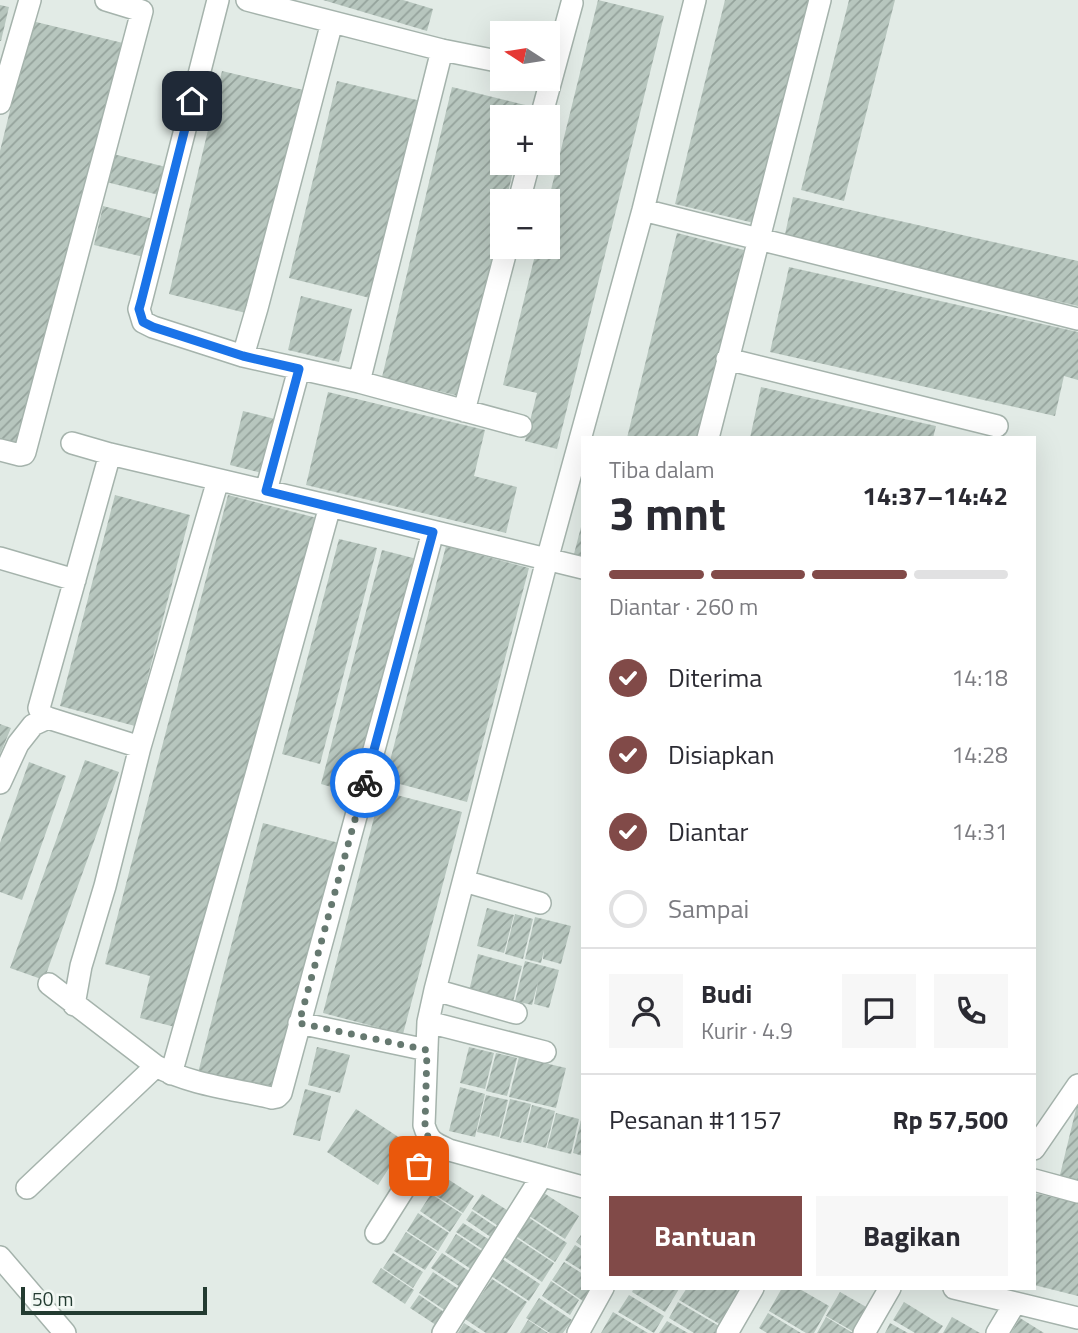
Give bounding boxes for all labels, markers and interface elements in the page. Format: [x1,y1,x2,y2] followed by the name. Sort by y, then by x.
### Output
[490,21,560,91] north arrow
[490,21,560,259] map controls
[162,71,222,131] pin
[173,82,211,120] icon: home
[490,105,560,175] button: +
[490,189,560,259] button: −
[609,452,715,487] text: Tiba dalam
[862,476,1008,515] text: 14:37–14:42
[609,478,726,548] text: 3 mnt
[609,589,758,624] text: Diantar · 260 m
[668,658,762,697] text: Diterima
[609,659,647,697] icon: check
[951,660,1008,695] text: 14:18
[668,735,774,774] text: Disiapkan
[609,736,647,774] icon: check
[951,737,1008,772] text: 14:28
[330,748,400,818] courier
[346,764,384,802] icon: bike
[668,812,749,851] text: Diantar
[609,813,647,851] icon: check
[951,814,1008,849] text: 14:31
[668,889,749,928] text: Sampai
[609,974,683,1048] button: person
[701,974,752,1013] text: Budi
[842,974,916,1048] button: chat
[934,974,1008,1048] button: phone
[701,1013,793,1048] text: Kurir · 4.9
[609,1100,782,1139] text: Pesanan #1157
[892,1100,1008,1139] text: Rp 57,500
[389,1136,449,1196] pin
[400,1147,438,1185] icon: bag
[609,1196,802,1276] button: Bantuan
[816,1196,1008,1276] button: Bagikan
[21,1284,206,1316] scale bar
[32,1284,73,1313] text: 50 m

